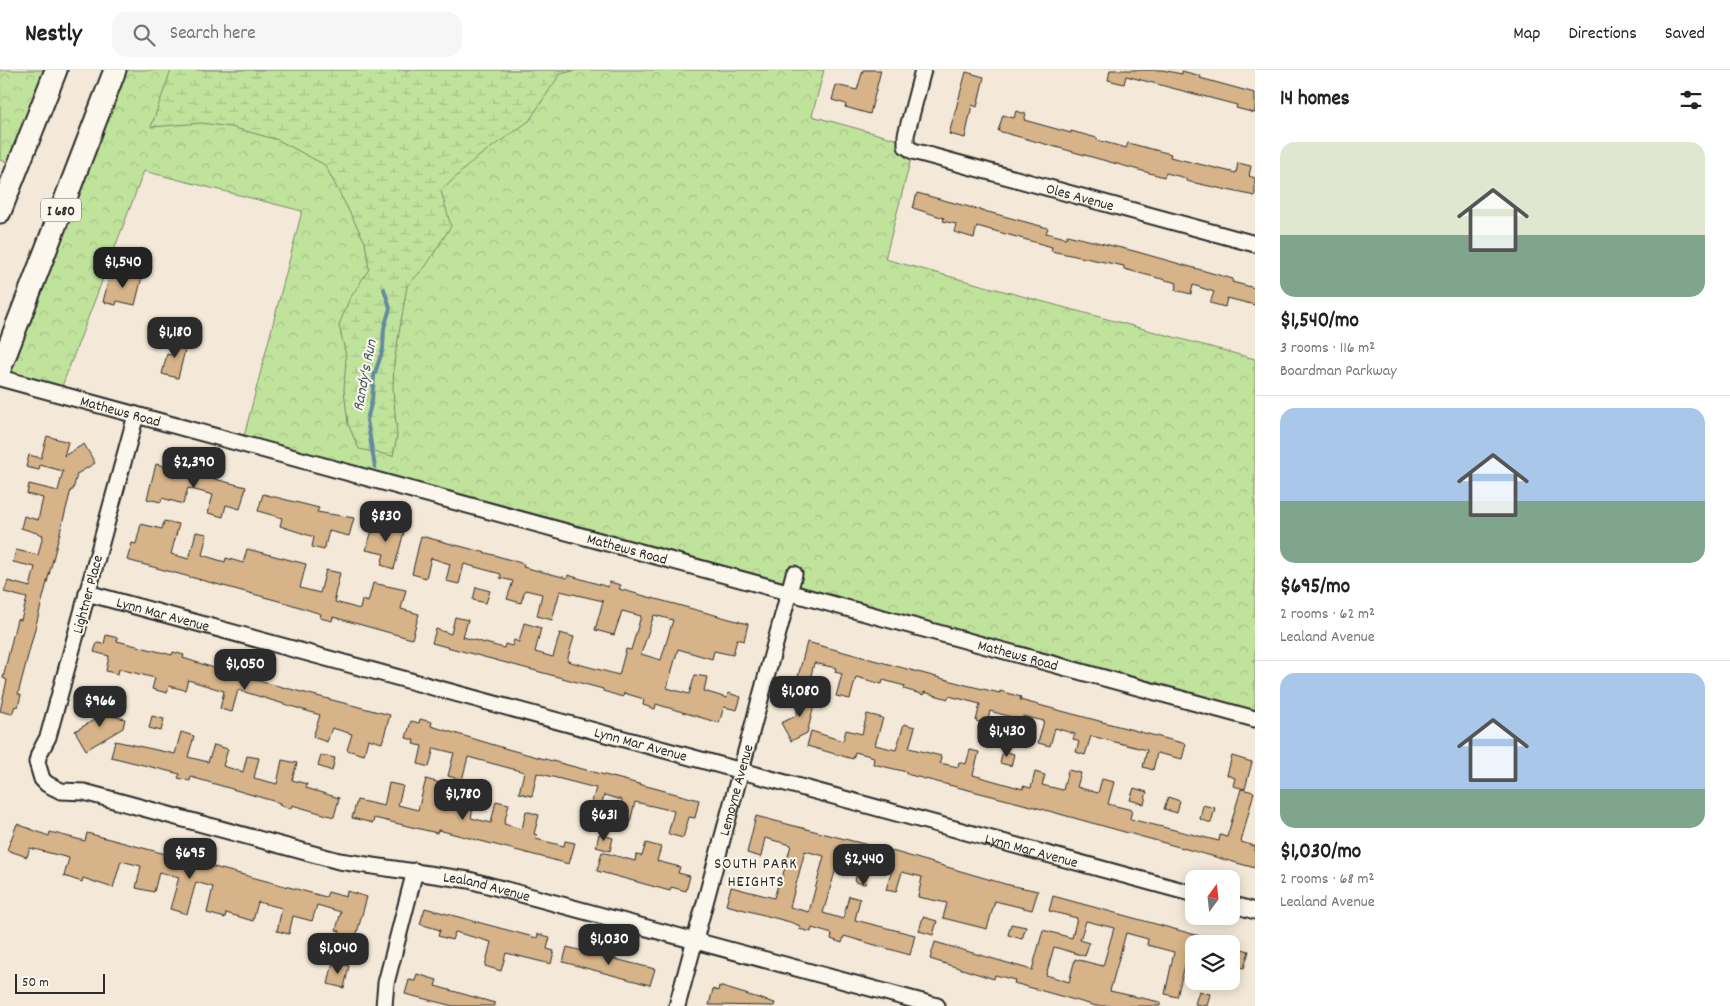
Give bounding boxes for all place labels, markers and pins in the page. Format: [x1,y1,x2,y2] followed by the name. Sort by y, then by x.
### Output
[82,246,164,289] pin: $1,540
[134,316,216,359] pin: $1,180
[153,446,235,489] pin: $2,390
[356,500,416,543] pin: $830
[204,648,286,691] pin: $1,050
[759,676,841,718] pin: $1,080
[70,686,130,728] pin: $966
[966,716,1048,758] pin: $1,430
[422,778,504,821] pin: $1,780
[574,800,634,842] pin: $631
[160,838,220,880] pin: $695
[823,844,905,886] pin: $2,440
[568,924,650,966] pin: $1,030
[297,932,379,975] pin: $1,040

